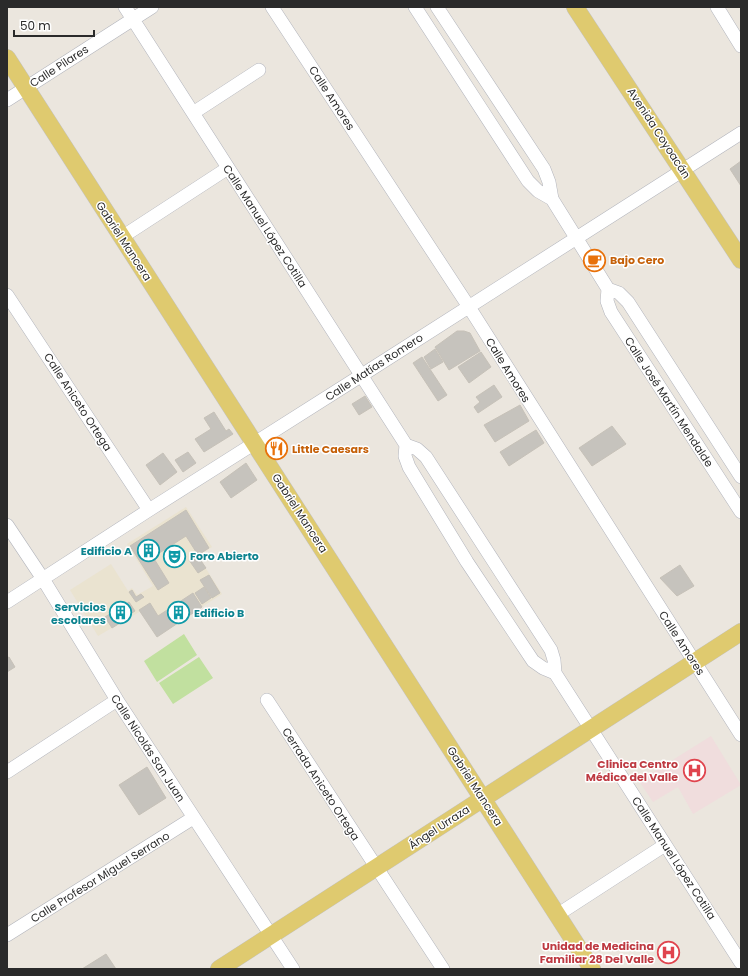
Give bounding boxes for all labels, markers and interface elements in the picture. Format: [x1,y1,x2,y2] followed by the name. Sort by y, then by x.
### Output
[14,12,94,38] scale bar
[20,17,51,34] text: 50 m
[27,41,92,91] street label: Calle Pilares
[305,63,359,133] street label: Calle Amores
[624,84,694,182] street label: Avenida Coyoacán
[219,161,311,291] street label: Calle Manuel López Cotilla
[92,198,156,284] street label: Gabriel Mancera
[582,247,608,273] cafe icon: Bajo Cero
[610,252,664,268] place label: Bajo Cero
[322,329,426,405] street label: Calle Matías Romero
[621,334,717,470] street label: Calle José Martín Mendalde
[482,335,534,406] street label: Calle Amores
[40,350,116,454] street label: Calle Aniceto Ortega
[264,436,290,462] restaurant icon: Little Caesars
[292,441,369,457] place label: Little Caesars
[268,470,332,556] street label: Gabriel Mancera
[135,538,161,564] building icon: Edificio A
[81,543,132,559] place label: Edificio A
[161,543,187,569] theatre icon: Foro Abierto
[190,548,259,564] place label: Foro Abierto
[51,599,106,628] place label: Servicios escolares
[108,600,134,626] building icon: Servicios escolares
[165,600,191,626] building icon: Edificio B
[194,605,244,621] place label: Edificio B
[655,608,709,678] street label: Calle Amores
[107,691,189,805] street label: Calle Nicolás San Juan
[278,724,364,844] street label: Cerrada Aniceto Ortega
[443,743,507,829] street label: Gabriel Mancera
[586,756,678,785] place label: Clinica Centro Médico del Valle
[681,757,707,783] hospital icon: Clinica Centro Médico del Valle
[628,793,720,923] street label: Calle Manuel López Cotilla
[405,801,473,853] street label: Ángel Urraza
[27,828,173,926] street label: Calle Profesor Miguel Serrano
[540,938,654,967] place label: Unidad de Medicina Familiar 28 Del Valle
[656,939,682,965] hospital icon: Unidad de Medicina Familiar 28 Del Valle

